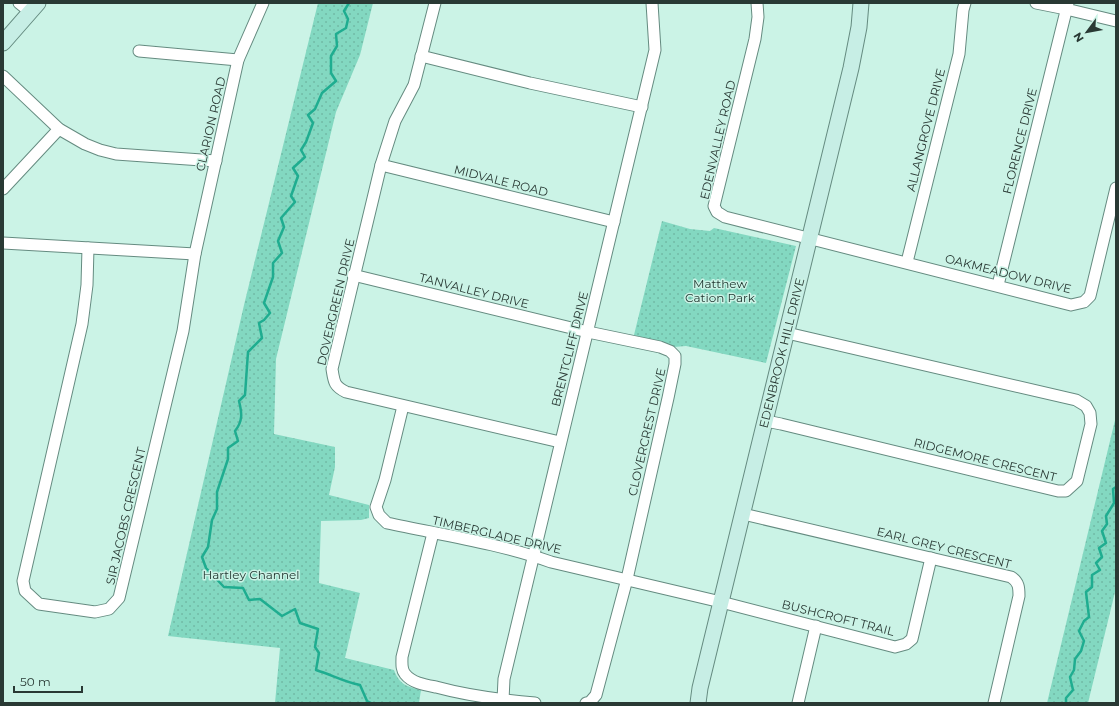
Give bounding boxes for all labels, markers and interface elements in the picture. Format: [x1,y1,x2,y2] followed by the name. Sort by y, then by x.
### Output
[1067,12,1107,52] north arrow
[1070,30,1087,45] text: N
[903,67,948,193] street label: ALLANGROVE DRIVE
[192,75,229,173] street label: CLARION ROAD
[696,79,739,201] street label: EDENVALLEY ROAD
[999,86,1040,196] street label: FLORENCE DRIVE
[452,162,550,200] street label: MIDVALE ROAD
[314,237,357,367] street label: DOVERGREEN DRIVE
[943,251,1073,296] street label: OAKMEADOW DRIVE
[418,270,530,311] street label: TANVALLEY DRIVE
[685,276,756,305] park label: Matthew Cation Park
[756,276,807,429] street label: EDENBROOK HILL DRIVE
[548,290,591,408] street label: BRENTCLIFF DRIVE
[624,366,669,497] street label: CLOVERCREST DRIVE
[912,434,1058,485] street label: RIDGEMORE CRESCENT
[102,446,149,586] street label: SIR JACOBS CRESCENT
[431,512,563,557] street label: TIMBERGLADE DRIVE
[875,524,1013,572] street label: EARL GREY CRESCENT
[202,567,300,582] park label: Hartley Channel
[780,596,896,639] street label: BUSHCROFT TRAIL
[14,668,82,694] scale bar
[20,674,51,689] text: 50 m

